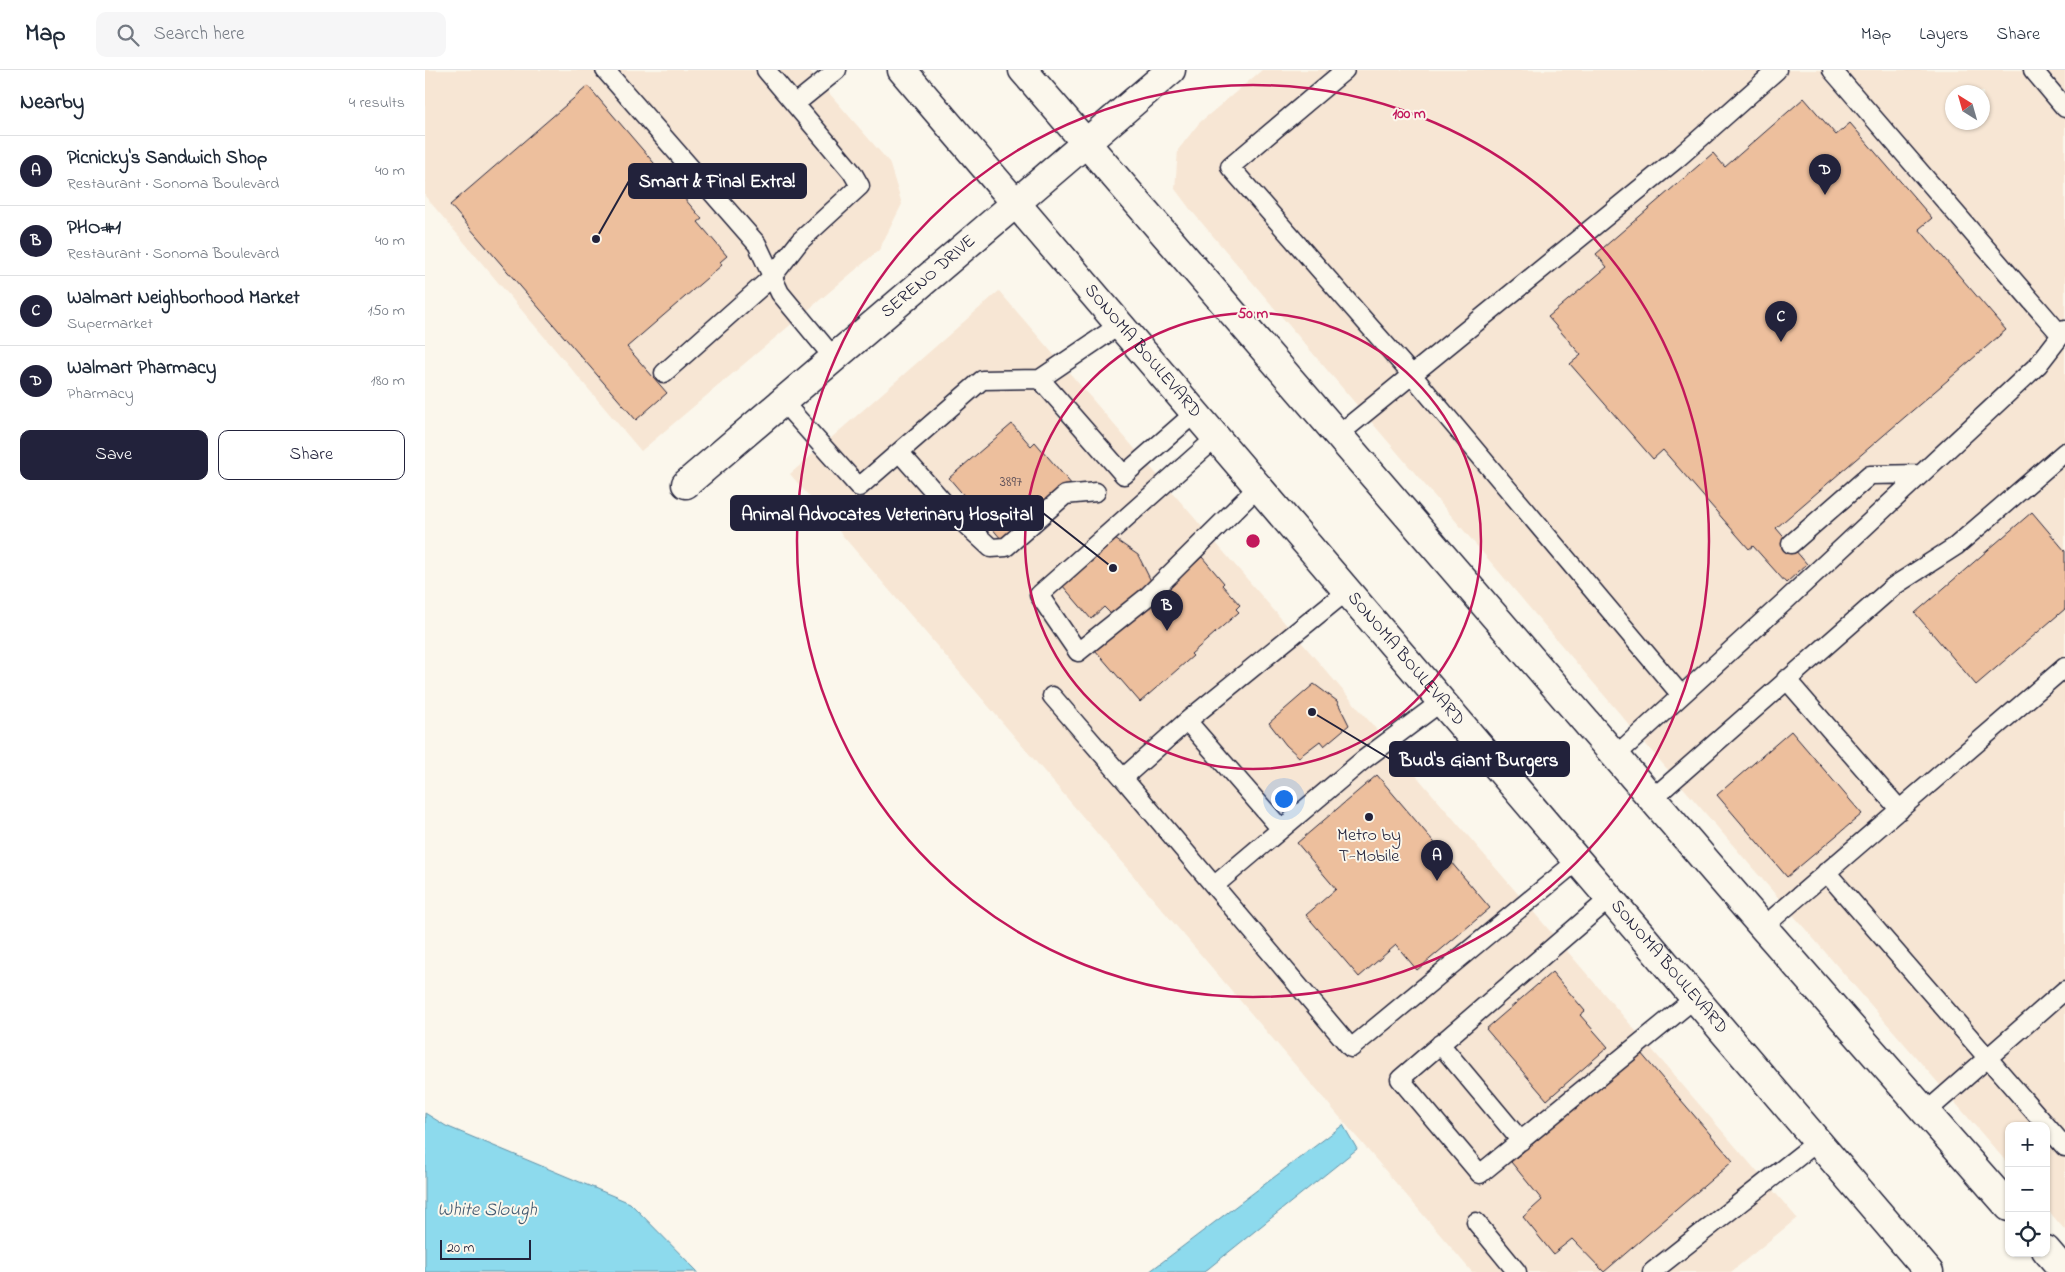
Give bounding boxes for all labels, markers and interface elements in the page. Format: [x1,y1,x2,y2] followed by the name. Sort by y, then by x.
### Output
[96,12,446,57] search box
[25,17,66,52] text: Map
[114,21,142,49] icon: search
[154,21,245,48] text: Search here
[1861,22,1891,48] text: Map
[1919,22,1969,48] text: Layers
[1997,22,2040,48] text: Share
[1945,85,1990,130] north arrow
[20,88,84,118] text: Nearby
[349,91,405,115] text: 4 results
[1392,103,1426,125] text: 100 m
[67,145,267,172] text: Picnicky's Sandwich Shop
[1809,154,1841,195] pin: D
[31,159,41,183] text: A
[375,159,405,183] text: 40 m
[629,164,806,198] callout: Smart & Final Extra!
[639,169,795,196] text: Smart & Final Extra!
[67,172,279,196] text: Restaurant · Sonoma Boulevard
[67,215,121,242] text: PHO#1
[31,229,41,253] text: B
[375,229,405,253] text: 40 m
[876,229,982,325] street label: SERENO DRIVE
[67,242,279,266] text: Restaurant · Sonoma Boulevard
[1077,278,1207,424] street label: SONOMA BOULEVARD
[67,285,300,312] text: Walmart Neighborhood Market
[32,299,40,323] text: C
[367,299,405,323] text: 150 m
[1765,301,1797,342] pin: C
[1238,303,1269,325] text: 50 m
[67,312,153,336] text: Supermarket
[67,355,216,382] text: Walmart Pharmacy
[30,369,42,393] text: D
[371,369,405,393] text: 180 m
[67,382,134,406] text: Pharmacy
[20,430,208,480] button: Save
[218,430,405,480] button: Share
[1000,471,1022,493] house number: 3897
[731,496,1043,530] callout: Animal Advocates Veterinary Hospital
[741,502,1033,531] text: Animal Advocates Veterinary Hospital
[1244,532,1262,550] centre of rings
[1340,586,1470,732] street label: SONOMA BOULEVARD
[1151,590,1183,631] pin: B
[1390,742,1569,776] callout: Bud's Giant Burgers
[1399,748,1559,777] text: Bud's Giant Burgers
[1271,786,1297,812] your location
[1363,811,1375,823] marker: Metro by T-Mobile
[1337,823,1401,870] place label: Metro by T-Mobile
[1421,840,1453,881] pin: A
[1604,894,1733,1040] street label: SONOMA BOULEVARD
[2005,1122,2050,1257] map controls
[2005,1122,2050,1167] button: +
[2005,1167,2050,1212] button: −
[437,1197,538,1225] water label: White Slough
[2005,1212,2050,1257] button: locate
[440,1237,531,1260] scale bar
[447,1238,474,1259] text: 20 m

